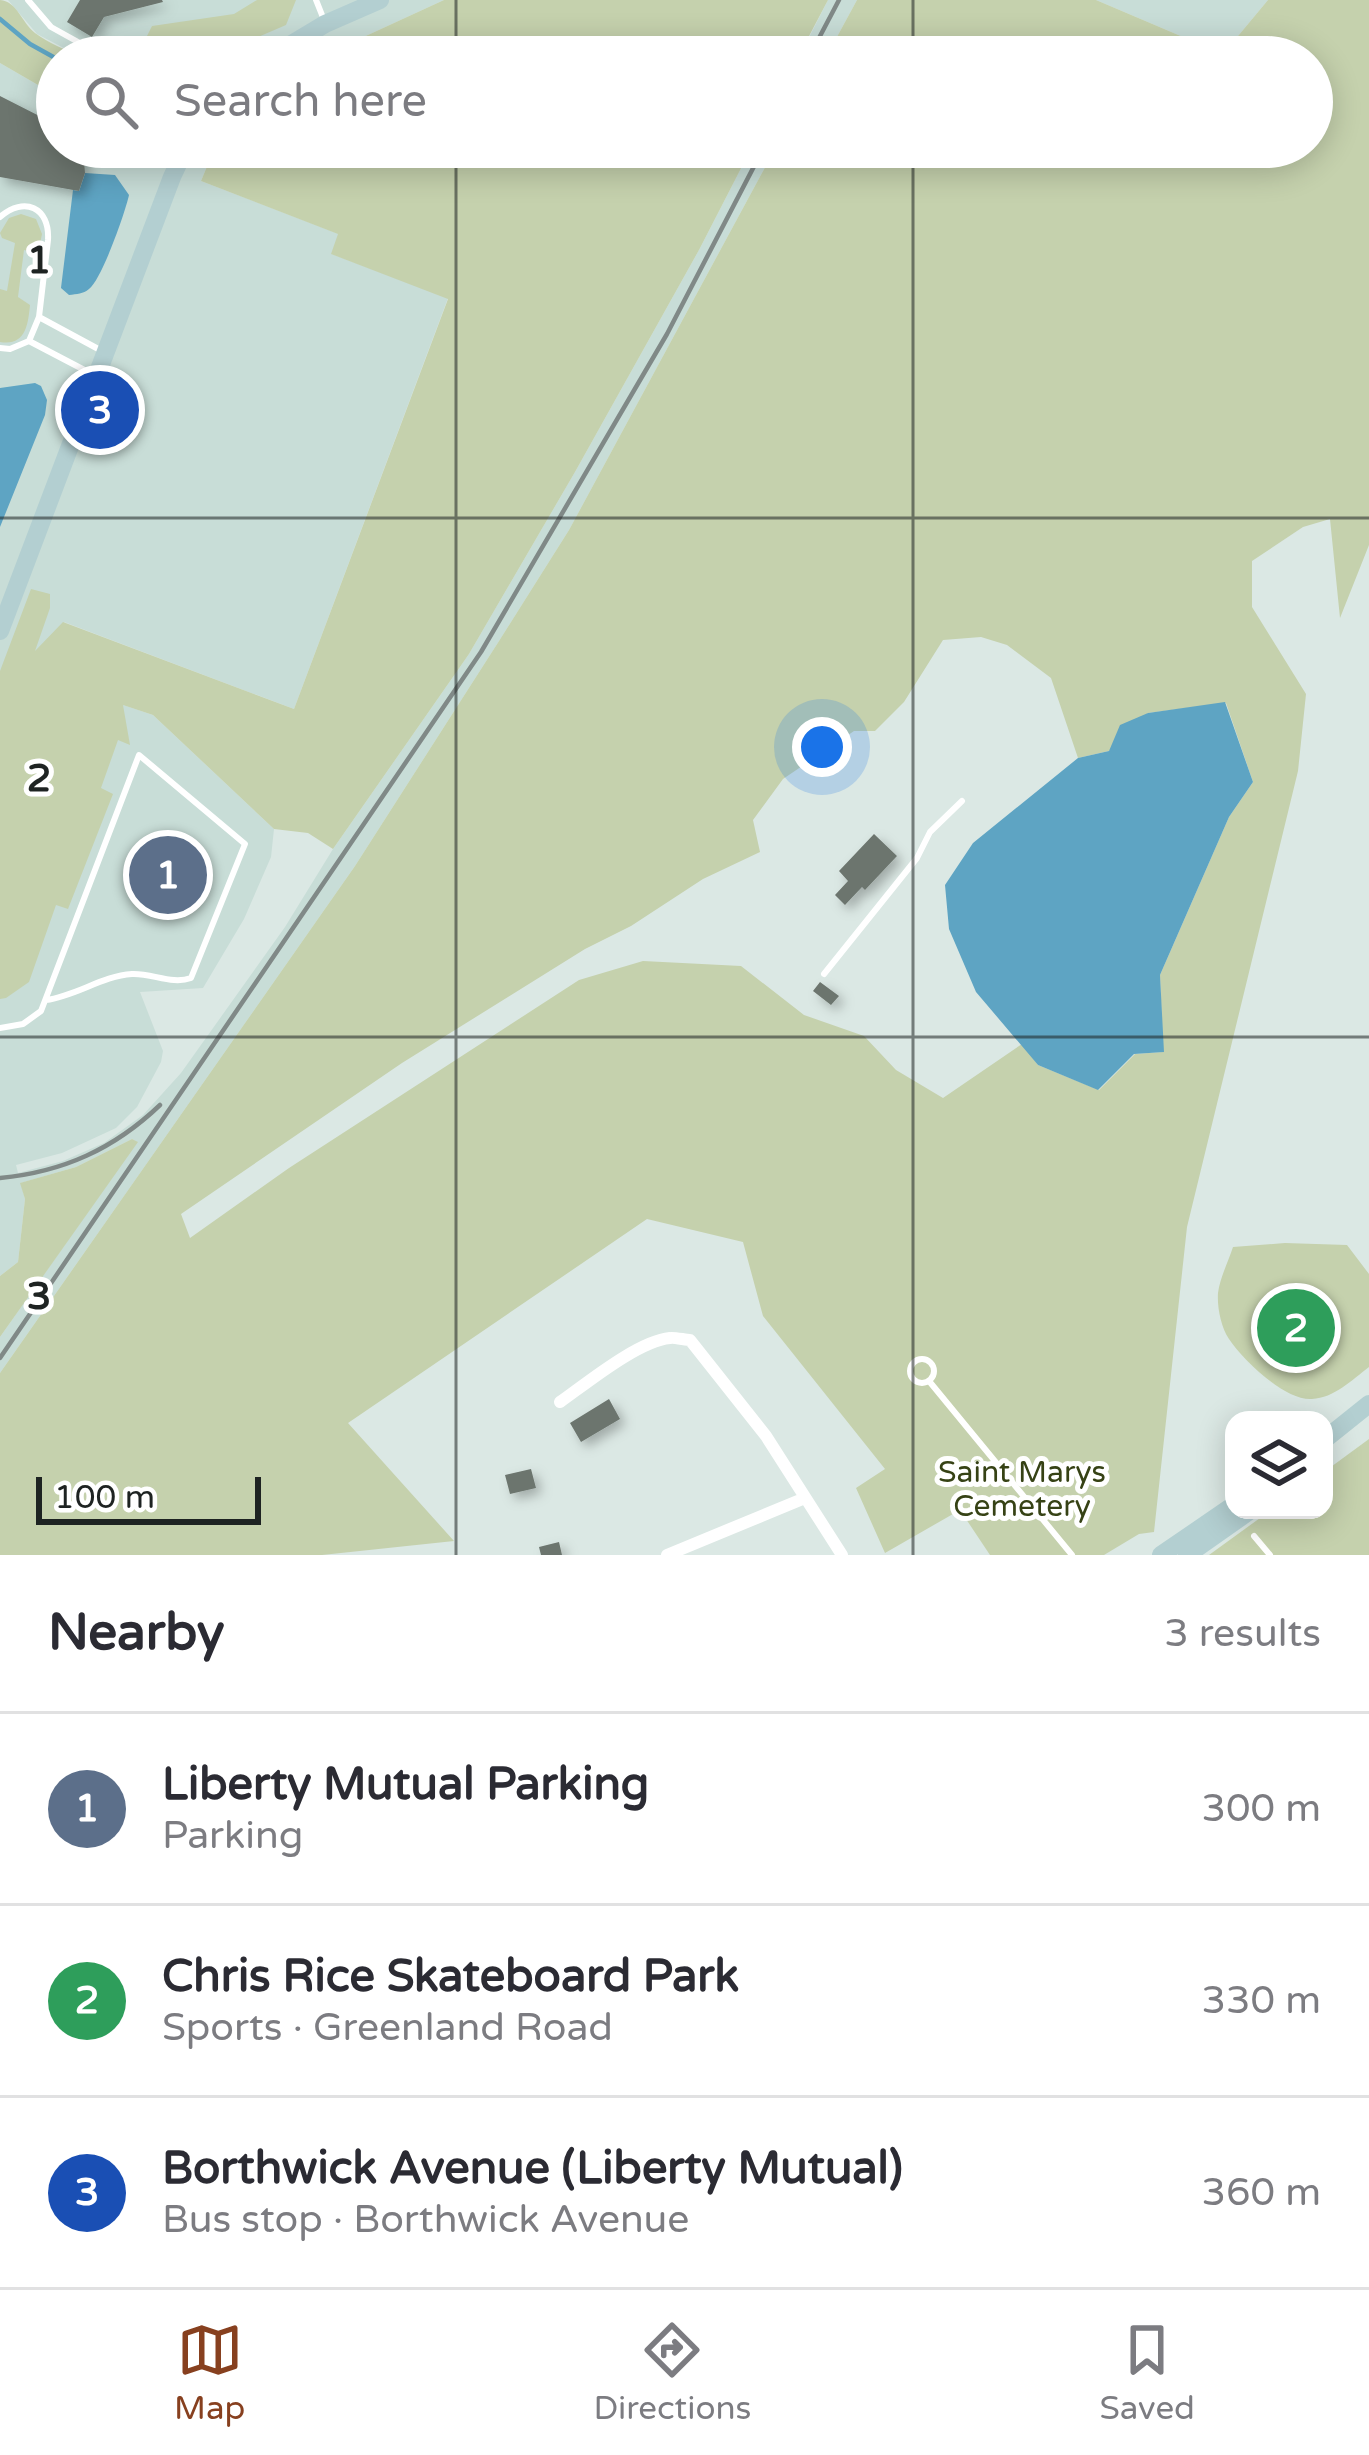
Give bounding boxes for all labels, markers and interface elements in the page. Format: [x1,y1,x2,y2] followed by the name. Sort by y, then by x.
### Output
[36,36,1333,168] search box
[78,69,144,135] icon: search
[174,75,427,129] text: Search here
[27,237,51,284] text: 1
[61,365,139,455] pin: 3
[792,717,852,777] your location
[27,755,51,802] text: 2
[129,830,207,920] pin: 1
[27,1273,51,1320] text: 3
[1257,1283,1335,1373] pin: 2
[1225,1411,1333,1519] map controls
[1225,1411,1333,1519] button: layers
[938,1454,1106,1525] park label: Saint Marys Cemetery
[36,1471,261,1524] scale bar
[54,1478,155,1517] text: 100 m
[48,1602,225,1664] text: Nearby
[1164,1610,1321,1657] text: 3 results
[162,1758,649,1812] text: Liberty Mutual Parking
[75,1785,99,1832] text: 1
[1202,1785,1321,1832] text: 300 m
[162,1812,303,1859] text: Parking
[162,1950,739,2004] text: Chris Rice Skateboard Park
[75,1977,99,2024] text: 2
[1202,1977,1321,2024] text: 330 m
[162,2004,613,2051] text: Sports · Greenland Road
[162,2142,903,2196] text: Borthwick Avenue (Liberty Mutual)
[75,2169,99,2216] text: 3
[1202,2169,1321,2216] text: 360 m
[162,2196,689,2243] text: Bus stop · Borthwick Avenue
[174,2317,245,2428] tab: Map
[593,2317,751,2428] tab: Directions
[1100,2317,1195,2428] tab: Saved

